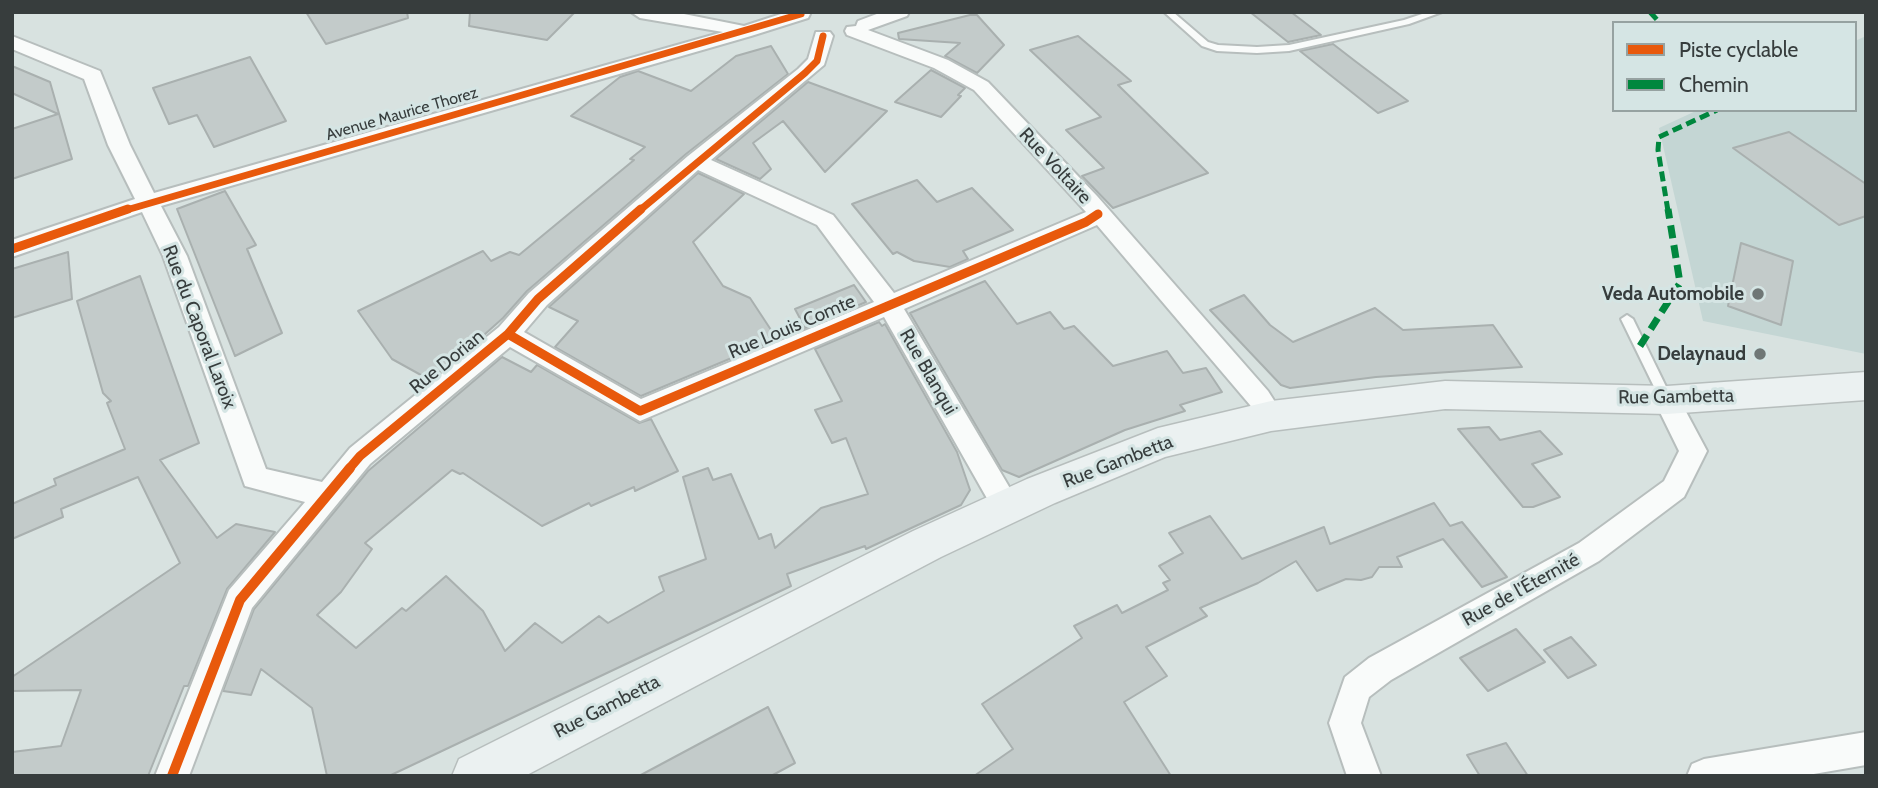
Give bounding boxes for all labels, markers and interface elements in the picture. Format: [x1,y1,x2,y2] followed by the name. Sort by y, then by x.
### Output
[1612,21,1857,112] legend
[1679,37,1798,62] text: Piste cyclable
[1679,72,1749,97] text: Chemin
[324,83,480,145] street label: Avenue Maurice Thorez
[1014,123,1096,209] street label: Rue Voltaire
[157,242,241,412] street label: Rue du Caporal Laroix
[1602,283,1744,305] place label: Veda Automobile
[1750,286,1766,302] marker: Veda Automobile
[725,290,859,364] street label: Rue Louis Comte
[405,325,489,399] street label: Rue Dorian
[894,325,962,419] street label: Rue Blanqui
[1657,343,1746,365] place label: Delaynaud
[1752,346,1768,362] marker: Delaynaud
[1618,385,1734,409] street label: Rue Gambetta
[1060,431,1176,493] street label: Rue Gambetta
[1458,548,1584,632] street label: Rue de l'Éternité
[550,671,664,743] street label: Rue Gambetta

